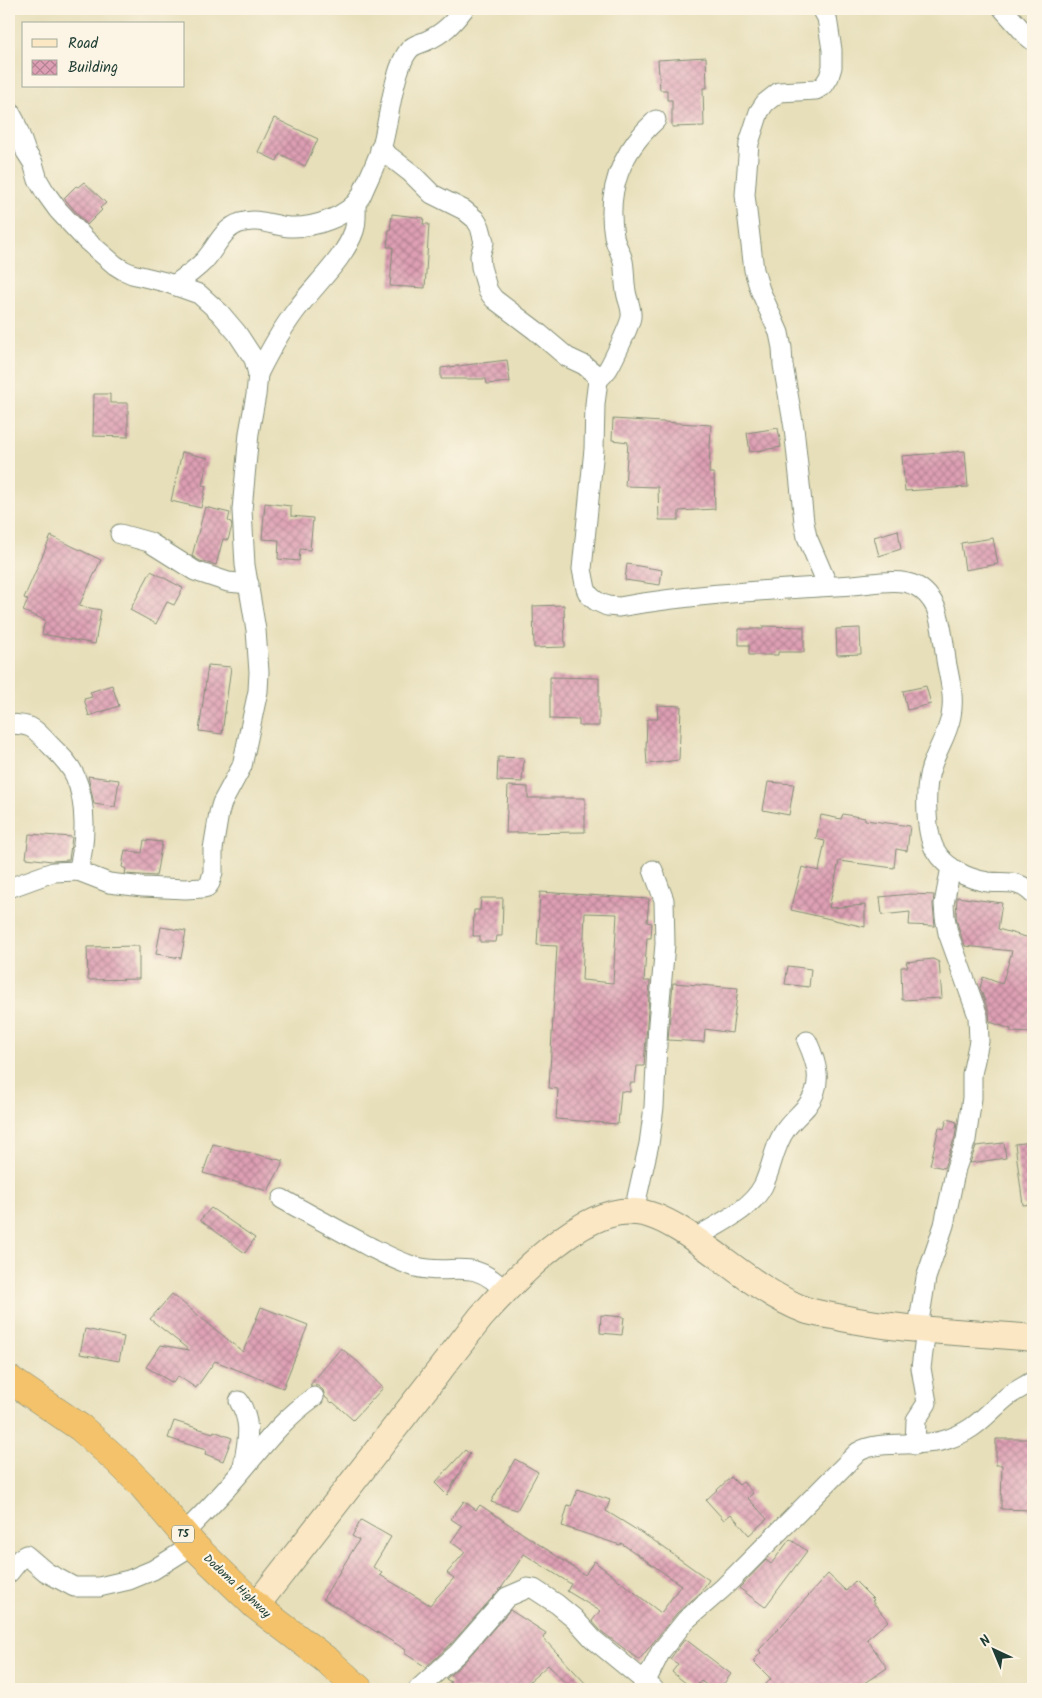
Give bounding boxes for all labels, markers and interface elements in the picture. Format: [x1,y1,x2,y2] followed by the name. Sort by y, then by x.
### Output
[22,22,185,88] legend
[68,32,99,56] text: Road
[68,56,118,80] text: Building
[172,1526,194,1542] road number: T5
[199,1549,276,1623] street label: Dodoma Highway
[970,1626,1020,1676] north arrow
[975,1630,997,1652] text: N

